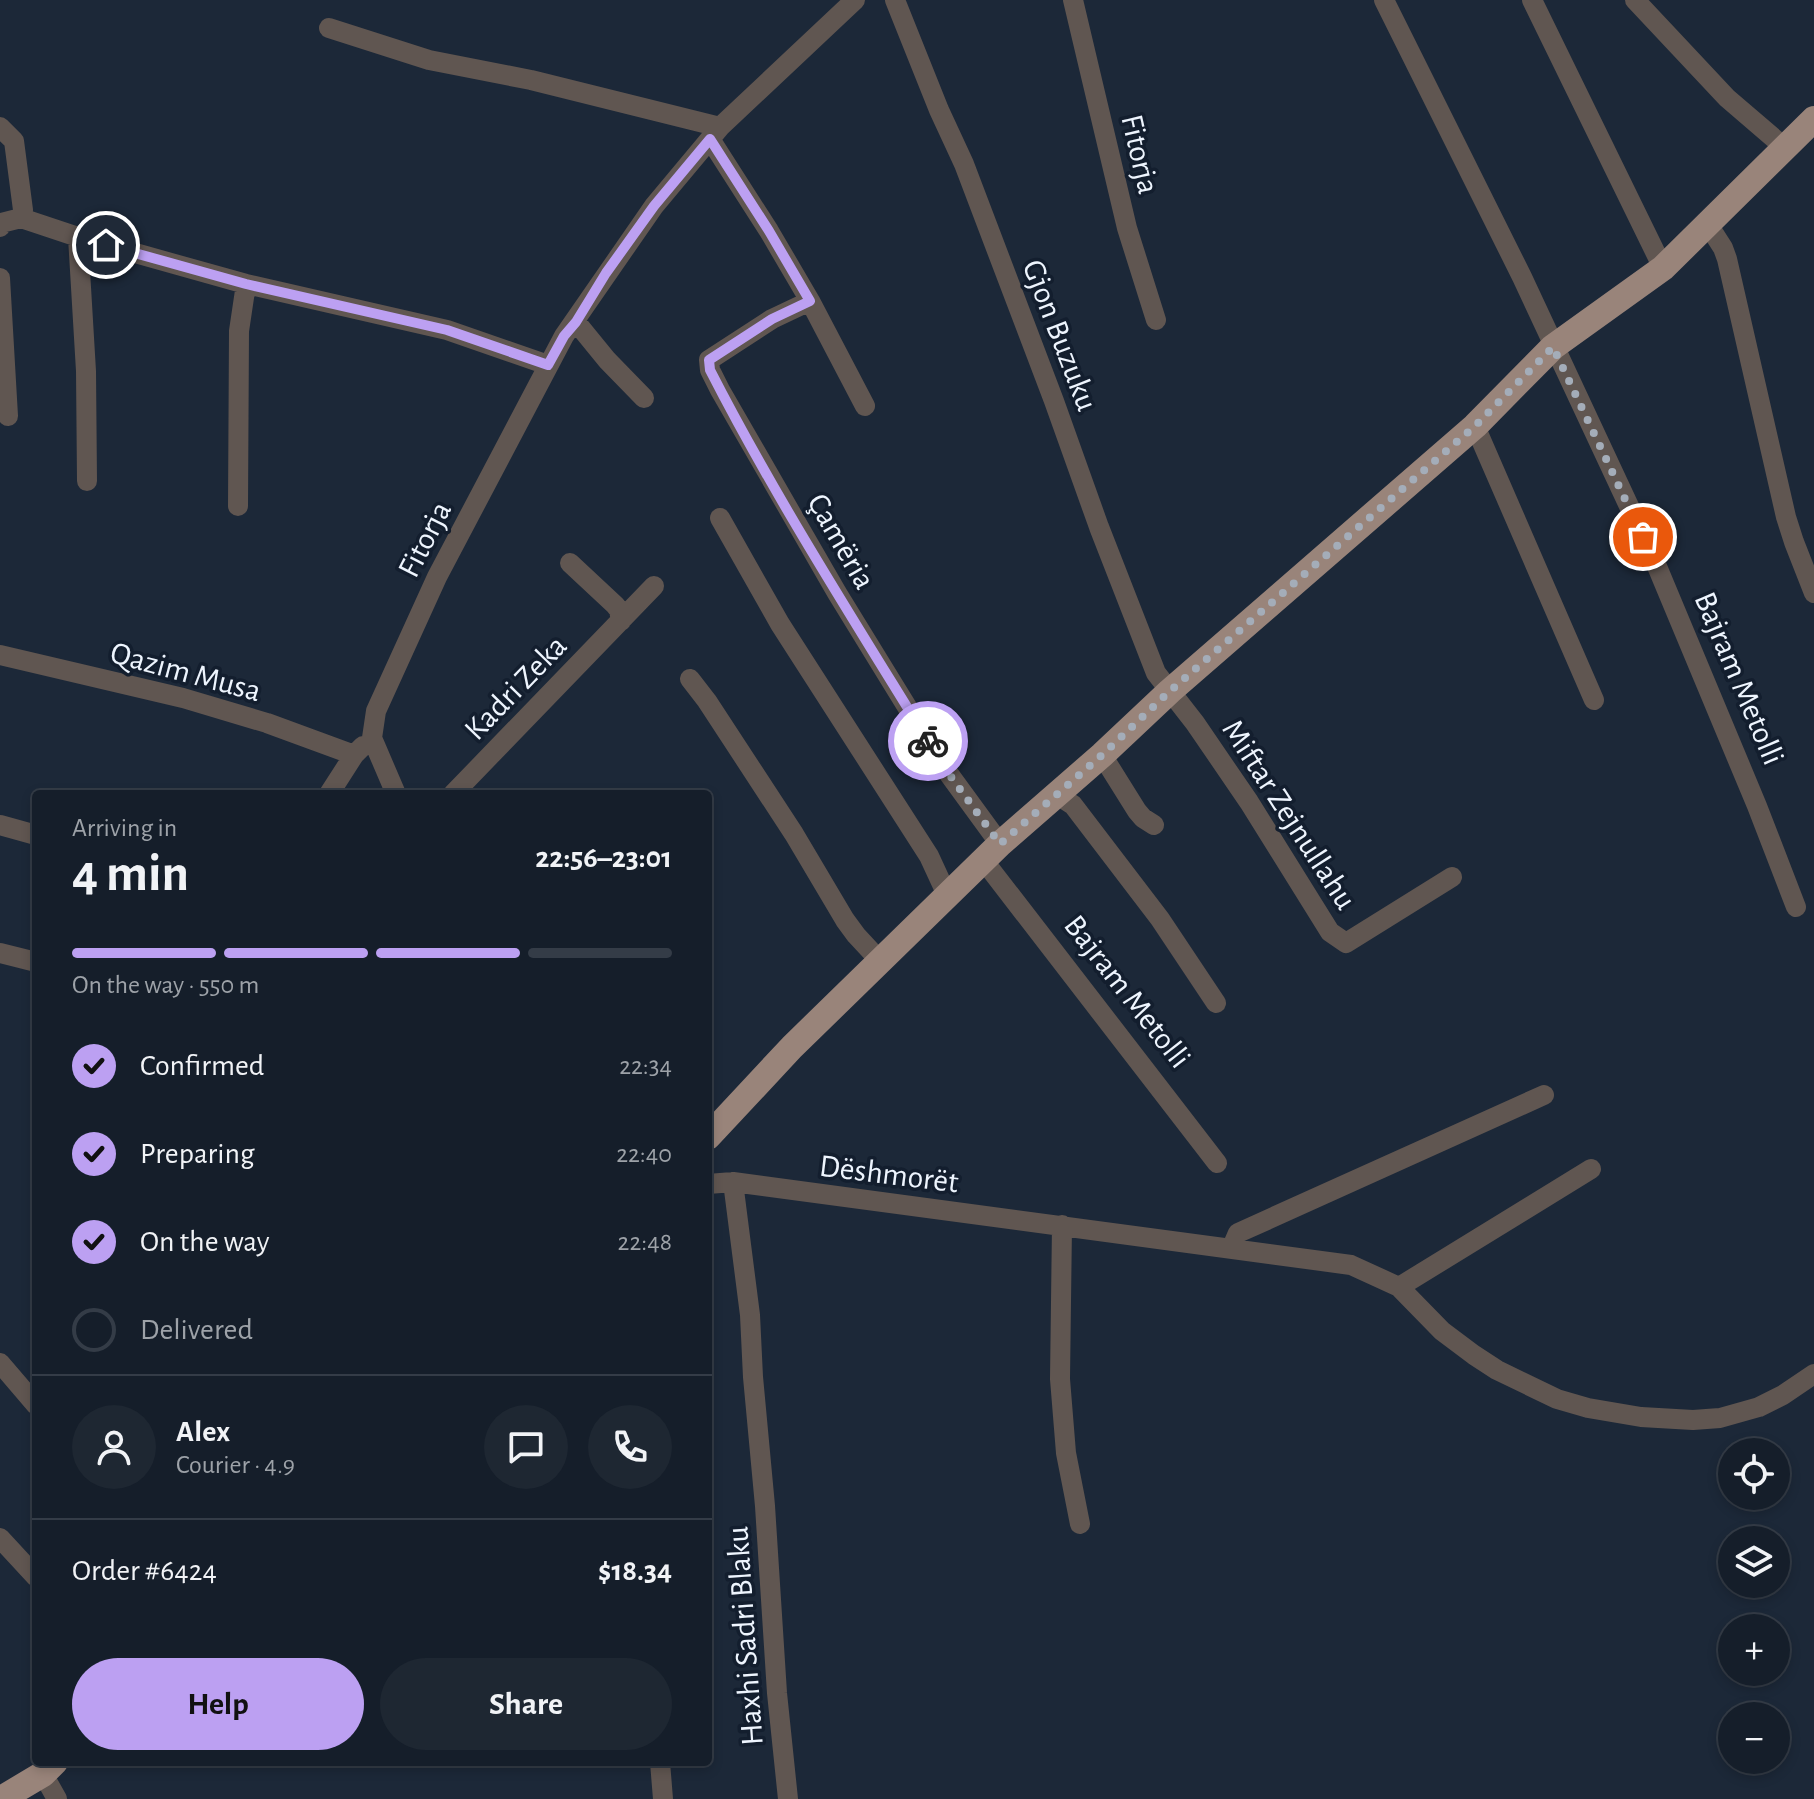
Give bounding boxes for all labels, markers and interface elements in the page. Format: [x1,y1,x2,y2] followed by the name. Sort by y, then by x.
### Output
[1115,111,1165,197] street label: Fitorja
[72,211,140,279] pin
[84,223,128,267] icon: home
[1017,255,1103,415] street label: Gjon Buzuku
[801,488,881,595] street label: Çamëria
[392,496,457,583] street label: Fitorja
[1609,503,1677,571] pin
[1621,515,1665,559] icon: bag
[1688,587,1790,769] street label: Bajram Metolli
[459,629,573,746] street label: Kadri Zeka
[107,637,265,707] street label: Qazim Musa
[888,701,968,781] courier
[1216,714,1362,915] street label: Miftar Zejnullahu
[906,719,950,763] icon: bike
[72,815,177,841] text: Arriving in
[535,843,672,873] text: 22:56–23:01
[72,848,189,900] text: 4 min
[1058,909,1197,1074] street label: Bajram Metolli
[72,972,259,998] text: On the way · 550 m
[72,1044,116,1088] icon: check
[140,1051,264,1081] text: Confirmed
[619,1053,672,1079] text: 22:34
[72,1132,116,1176] icon: check
[140,1139,255,1169] text: Preparing
[616,1141,672,1167] text: 22:40
[818,1150,960,1198] street label: Dëshmorët
[72,1220,116,1264] icon: check
[140,1227,269,1257] text: On the way
[618,1229,672,1255] text: 22:48
[140,1315,253,1345] text: Delivered
[72,1405,156,1489] button: person
[484,1405,568,1489] button: chat
[588,1405,672,1489] button: phone
[176,1417,230,1447] text: Alex
[1718,1438,1790,1774] map controls
[1718,1438,1790,1510] button: locate
[176,1452,295,1478] text: Courier · 4.9
[721,1525,769,1747] street label: Haxhi Sadri Blaku
[1718,1526,1790,1598] button: layers
[72,1556,217,1586] text: Order #6424
[598,1556,672,1586] text: $18.34
[1718,1614,1790,1686] button: +
[72,1658,364,1750] button: Help
[380,1658,672,1750] button: Share
[1718,1702,1790,1774] button: −

